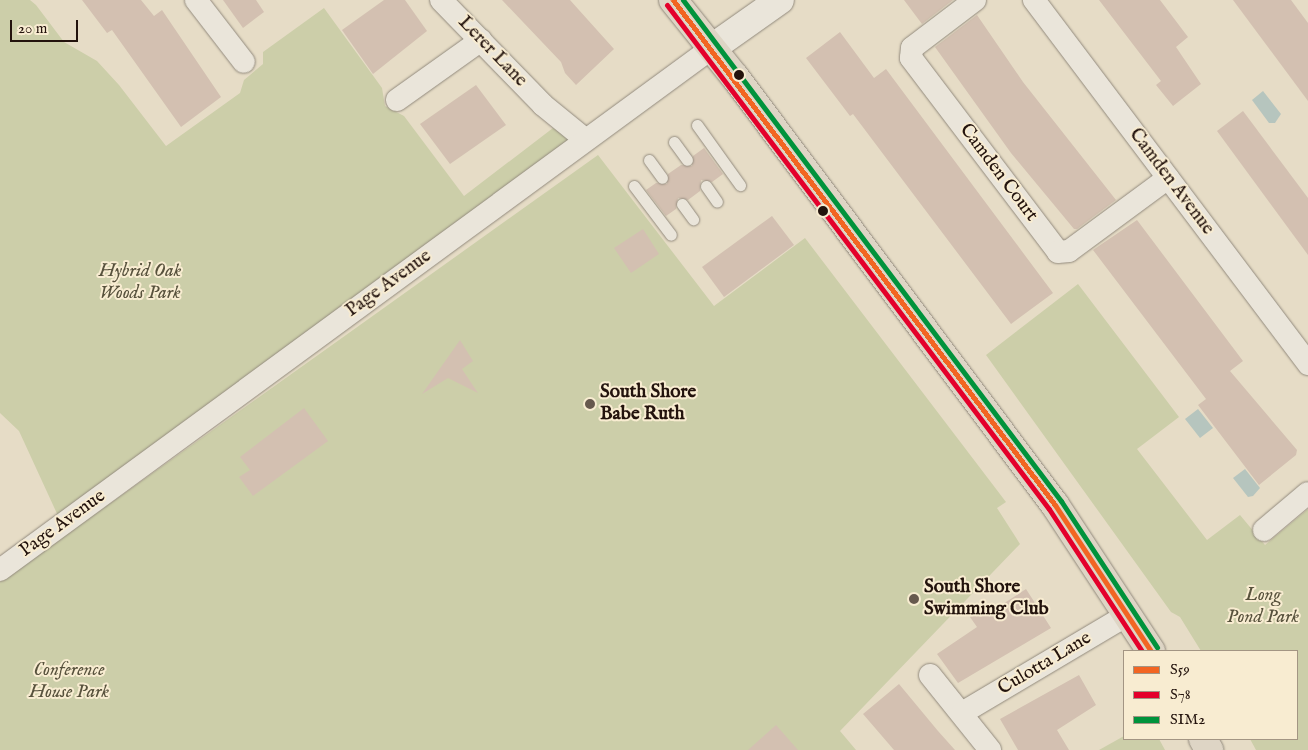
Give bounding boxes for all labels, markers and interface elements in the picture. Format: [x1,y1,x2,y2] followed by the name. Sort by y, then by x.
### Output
[12,10,80,42] scale bar
[453,12,531,92] street label: Lerer Lane
[18,19,47,38] text: 20 m
[734,70,744,80] unlabelled marker
[954,120,1042,226] street label: Camden Court
[1124,124,1218,240] street label: Camden Avenue
[818,206,828,216] unlabelled marker
[342,245,436,323] street label: Page Avenue
[99,261,181,305] park label: Hybrid Oak Woods Park
[600,382,696,426] place label: South Shore Babe Ruth
[584,398,596,410] marker: South Shore Babe Ruth
[16,485,110,563] street label: Page Avenue
[924,577,1049,621] place label: South Shore Swimming Club
[1227,585,1299,629] park label: Long Pond Park
[908,593,920,605] marker: South Shore Swimming Club
[994,627,1096,701] street label: Culotta Lane
[1123,650,1298,740] legend
[29,660,109,704] park label: Conference House Park
[1170,660,1190,679] text: S59
[1170,685,1191,704] text: S78
[1170,710,1205,729] text: SIM2

